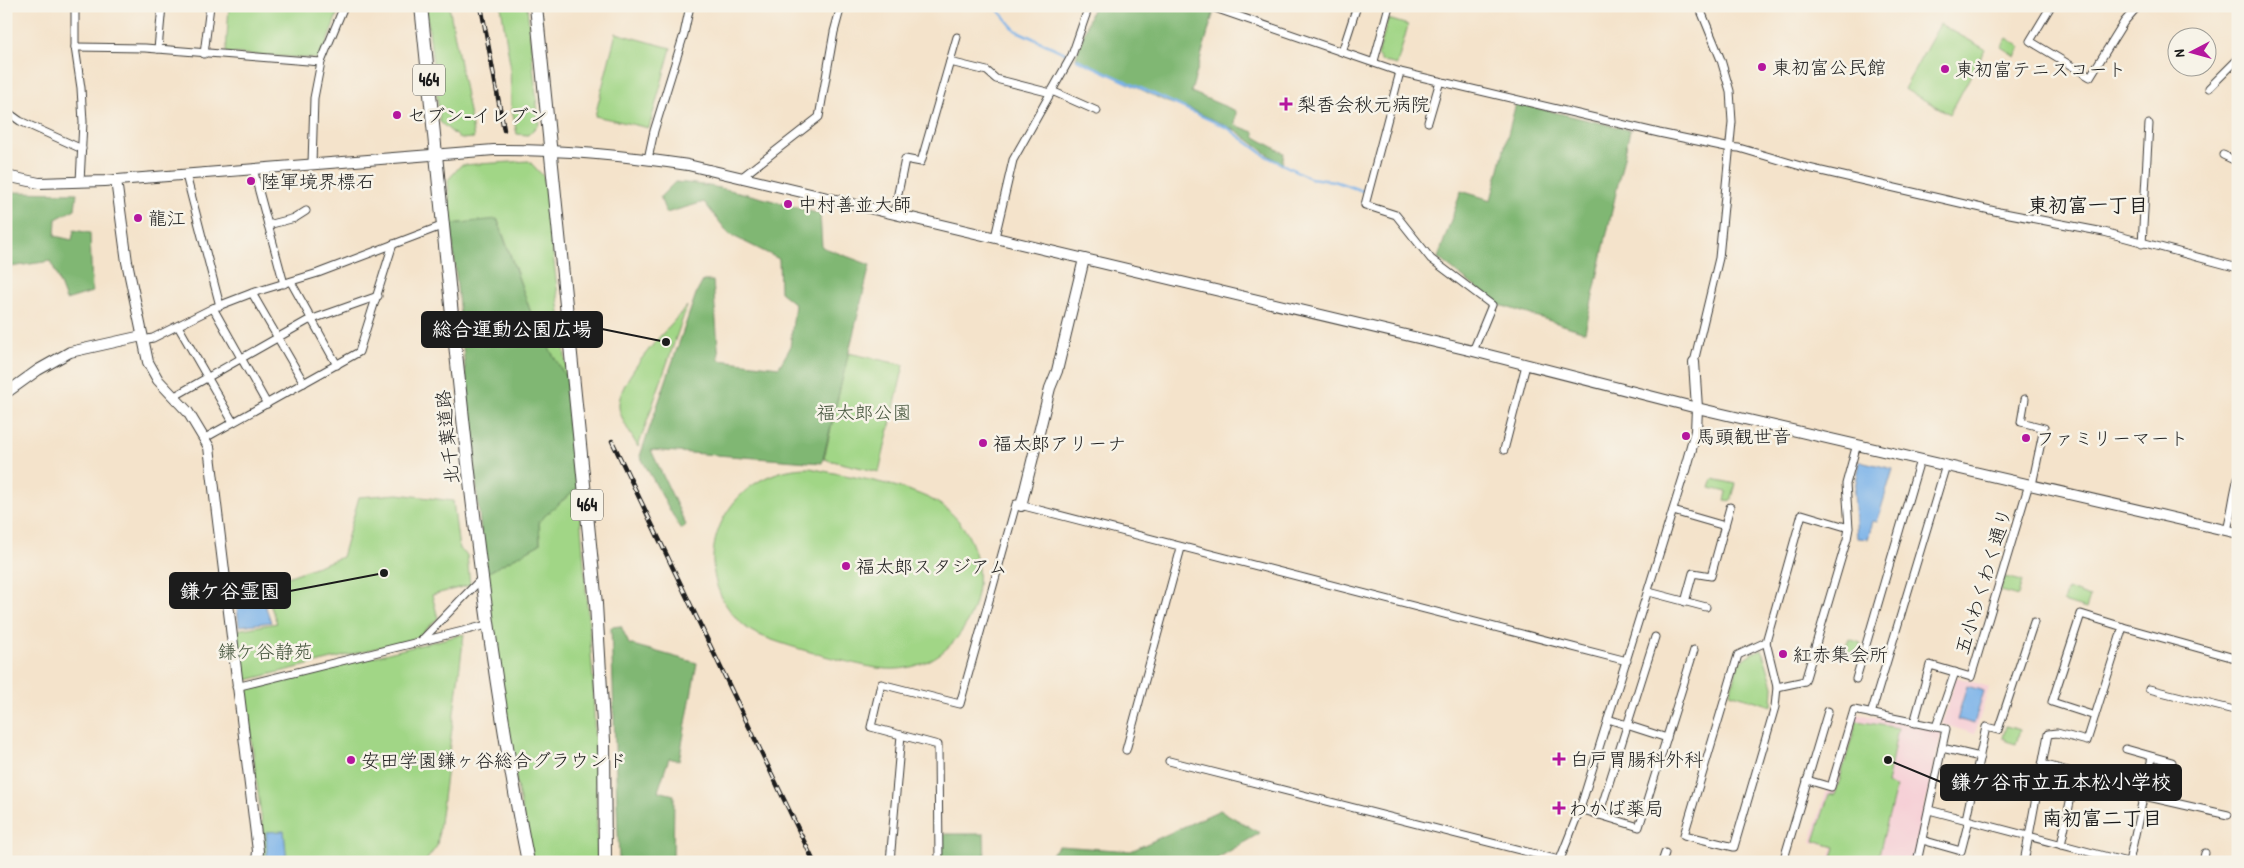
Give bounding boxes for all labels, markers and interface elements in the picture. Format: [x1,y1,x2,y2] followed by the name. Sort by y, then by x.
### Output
[2166,28,2216,78] north arrow
[2169,48,2188,58] text: N
[1772,54,1886,80] place label: 東初富公民館
[1955,56,2126,82] place label: 東初富テニスコート
[1756,61,1768,73] marker: 東初富公民館
[1939,63,1951,75] marker: 東初富テニスコート
[413,64,445,96] road number: 464
[1297,91,1430,117] place label: 梨香会秋元病院
[1279,97,1293,111] marker: 梨香会秋元病院
[407,102,548,128] place label: セブン-イレブン
[391,109,403,121] marker: セブン-イレブン
[261,168,375,194] place label: 陸軍境界標石
[245,175,257,187] marker: 陸軍境界標石
[798,191,912,217] place label: 中村善並大師
[2028,191,2148,218] district label: 東初富一丁目
[782,198,794,210] marker: 中村善並大師
[148,205,186,231] place label: 龍江
[132,212,144,224] marker: 龍江
[422,312,602,347] callout: 総合運動公園広場
[432,315,592,342] text: 総合運動公園広場
[429,388,465,486] street label: 北千葉道路
[816,399,912,425] park label: 福太郎公園
[1696,423,1791,449] place label: 馬頭観世音
[2036,425,2188,451] place label: ファミリーマート
[993,430,1126,456] place label: 福太郎アリーナ
[1680,430,1692,442] marker: 馬頭観世音
[2020,432,2032,444] marker: ファミリーマート
[977,437,989,449] marker: 福太郎アリーナ
[571,490,603,520] road number: 464
[1948,505,2018,657] street label: 五小わくわく通り
[856,553,1008,579] place label: 福太郎スタジアム
[840,560,852,572] marker: 福太郎スタジアム
[170,573,290,608] callout: 鎌ケ谷霊園
[180,577,280,604] text: 鎌ケ谷霊園
[217,638,313,664] park label: 鎌ケ谷静苑
[1793,641,1888,667] place label: 紅赤集会所
[1777,648,1789,660] marker: 紅赤集会所
[1570,746,1703,772] place label: 白戸胃腸科外科
[361,747,627,773] place label: 安田学園鎌ヶ谷総合グラウンド
[1552,752,1566,766] marker: 白戸胃腸科外科
[345,754,357,766] marker: 安田学園鎌ヶ谷総合グラウンド
[1941,765,2181,800] callout: 鎌ケ谷市立五本松小学校
[1951,768,2171,795] text: 鎌ケ谷市立五本松小学校
[1569,795,1664,821] place label: わかば薬局
[1553,802,1565,814] marker: わかば薬局
[2042,804,2162,831] district label: 南初富二丁目

